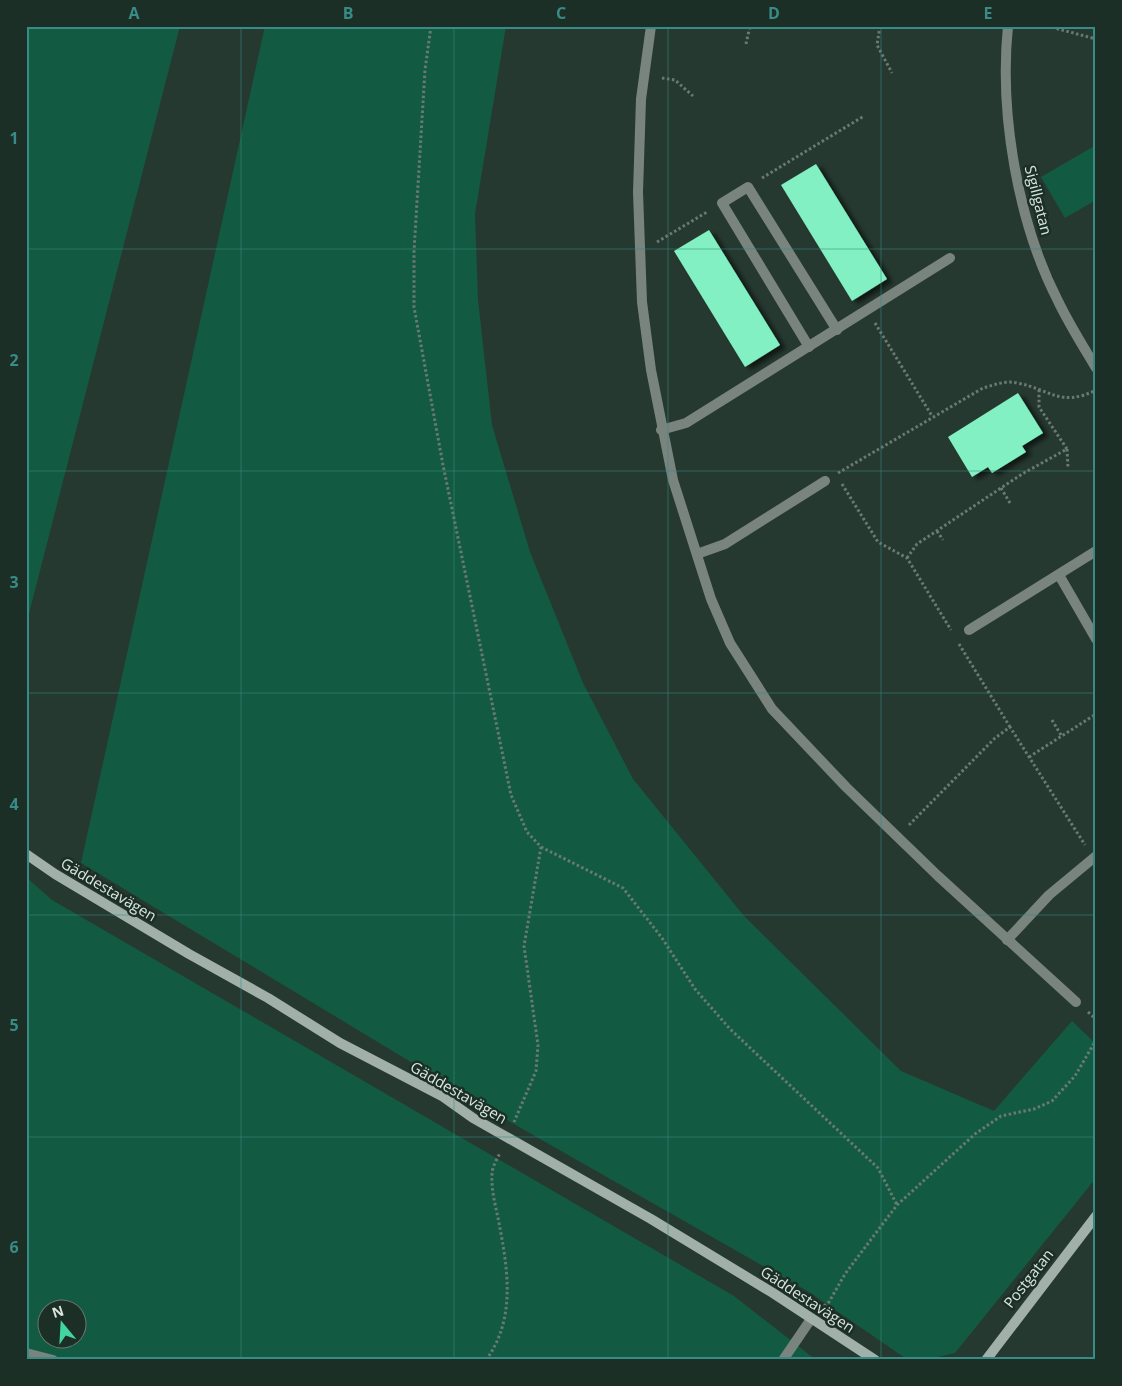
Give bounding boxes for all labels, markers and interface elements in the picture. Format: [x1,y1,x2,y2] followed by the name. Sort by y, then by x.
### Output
[128,2,140,24] text: A
[343,2,353,24] text: B
[556,2,566,24] text: C
[768,2,780,24] text: D
[984,2,993,24] text: E
[9,127,19,149] text: 1
[1021,163,1057,237] street label: Sigillgatan
[9,349,19,371] text: 2
[9,571,19,593] text: 3
[9,793,19,815] text: 4
[57,852,161,926] street label: Gäddestavägen
[9,1014,19,1036] text: 5
[407,1056,511,1128] street label: Gäddestavägen
[9,1236,19,1258] text: 6
[999,1244,1057,1312] street label: Postgatan
[757,1261,859,1337] street label: Gäddestavägen
[38,1298,88,1348] north arrow
[49,1300,66,1322] text: N

